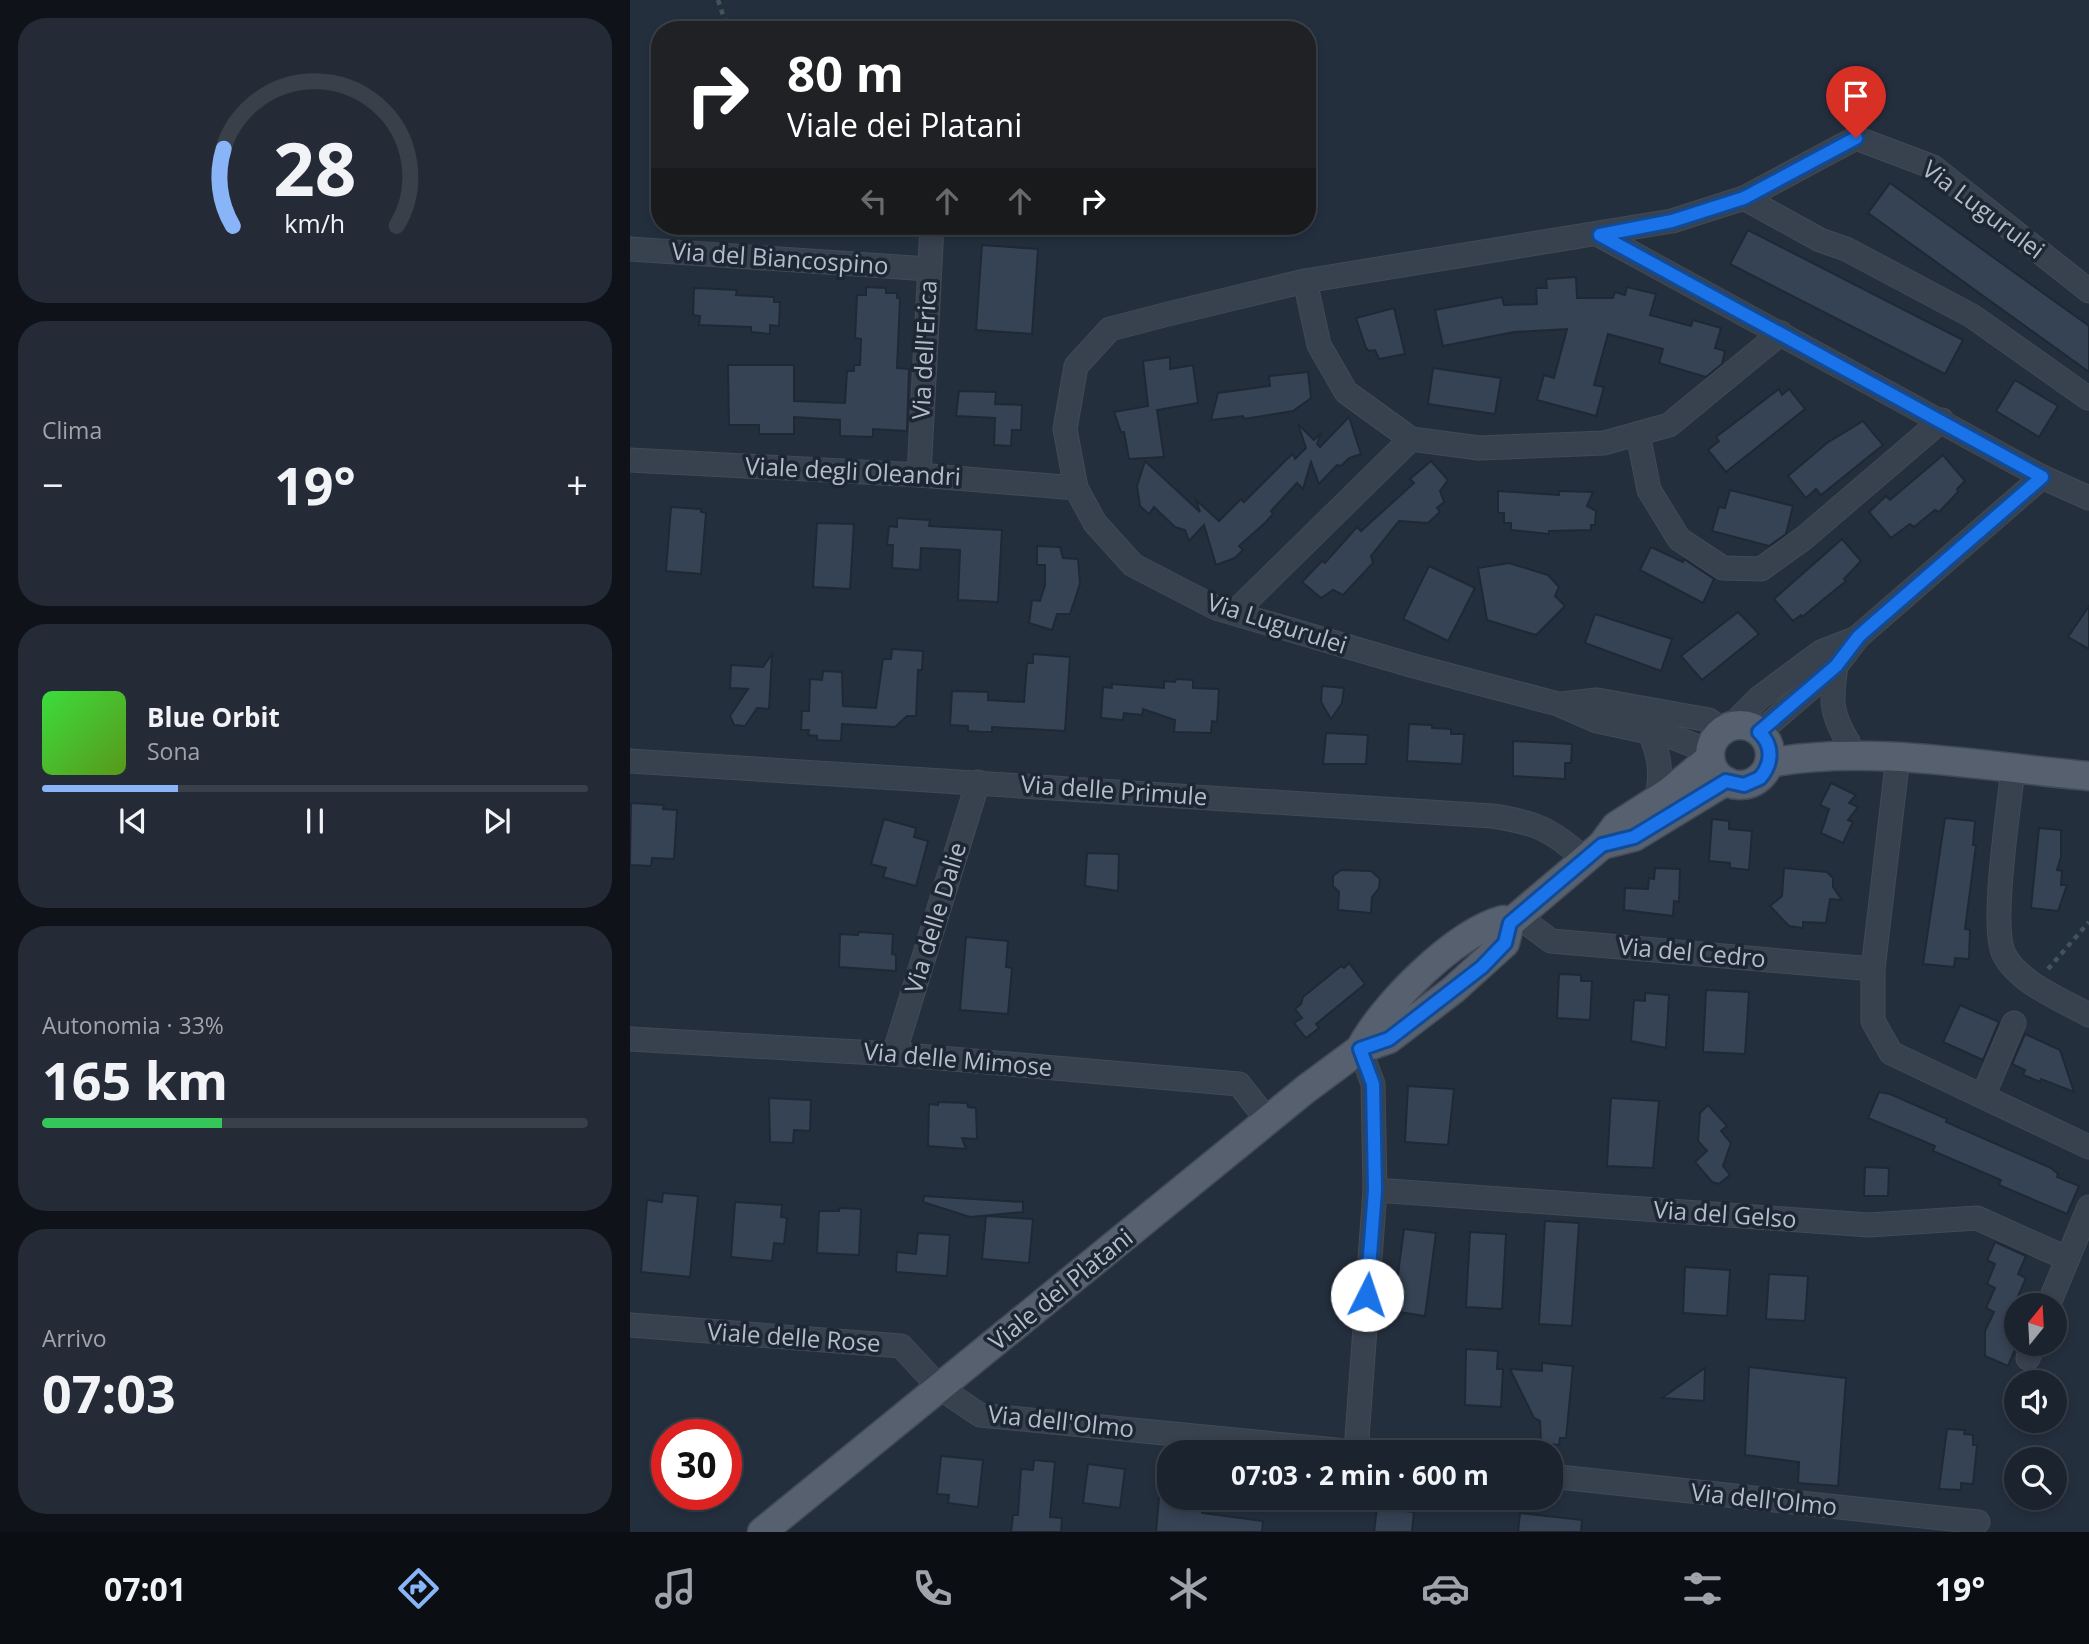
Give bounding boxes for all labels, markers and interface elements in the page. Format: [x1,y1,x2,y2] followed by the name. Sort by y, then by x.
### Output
[787,40,904,106] text: 80 m
[672,49,763,140] icon: right
[1826,66,1886,138] pin
[1837,77,1875,115] icon: arrive
[787,103,1022,146] text: Viale dei Platani
[273,119,357,218] text: 28
[1916,152,2052,266] street label: Via Lugurulei
[855,182,893,220] icon: left
[928,182,966,220] icon: ahead
[1001,182,1039,220] icon: ahead
[1074,182,1112,220] icon: right
[285,206,345,240] text: km/h
[671,233,890,282] street label: Via del Biancospino
[903,279,944,420] street label: Via dell'Erica
[42,414,102,446] text: Clima
[744,448,962,493] street label: Viale degli Oleandri
[274,449,356,520] text: 19°
[42,458,64,510] text: −
[566,458,588,510] text: +
[1203,584,1352,661] street label: Via Lugurulei
[147,699,280,735] text: Blue Orbit
[147,735,200,767] text: Sona
[1020,767,1208,812] street label: Via delle Primule
[114,802,152,840] icon: previous
[296,802,334,840] icon: pause
[478,802,516,840] icon: next
[896,838,973,997] street label: Via delle Dalie
[1617,929,1767,974] street label: Via del Cedro
[42,1009,224,1041] text: Autonomia · 33%
[862,1034,1054,1083] street label: Via delle Mimose
[42,1044,228,1115] text: 165 km
[1653,1192,1798,1235] street label: Via del Gelso
[981,1220,1139,1357] street label: Viale dei Platani
[1330,1258,1404,1332] position arrow
[2004,1293,2067,1356] north arrow
[2004,1293,2067,1510] map controls
[706,1314,882,1359] street label: Viale delle Rose
[42,1322,106,1354] text: Arrivo
[42,1357,176,1428] text: 07:03
[2004,1370,2067,1433] button: sound
[986,1396,1136,1445] street label: Via dell'Olmo
[651,1419,742,1510] speed limit sign: 30
[2004,1447,2067,1510] button: search
[1231,1457,1489,1493] text: 07:03 · 2 min · 600 m
[1689,1474,1839,1523] street label: Via dell'Olmo
[394,1564,443,1613] icon: directions
[651,1564,700,1613] icon: music
[908,1564,957,1613] icon: phone
[1164,1564,1213,1613] icon: climate
[1421,1564,1470,1613] icon: car
[1678,1564,1727,1613] icon: filters
[104,1567,186,1610] text: 07:01
[1935,1567,1985,1610] text: 19°

